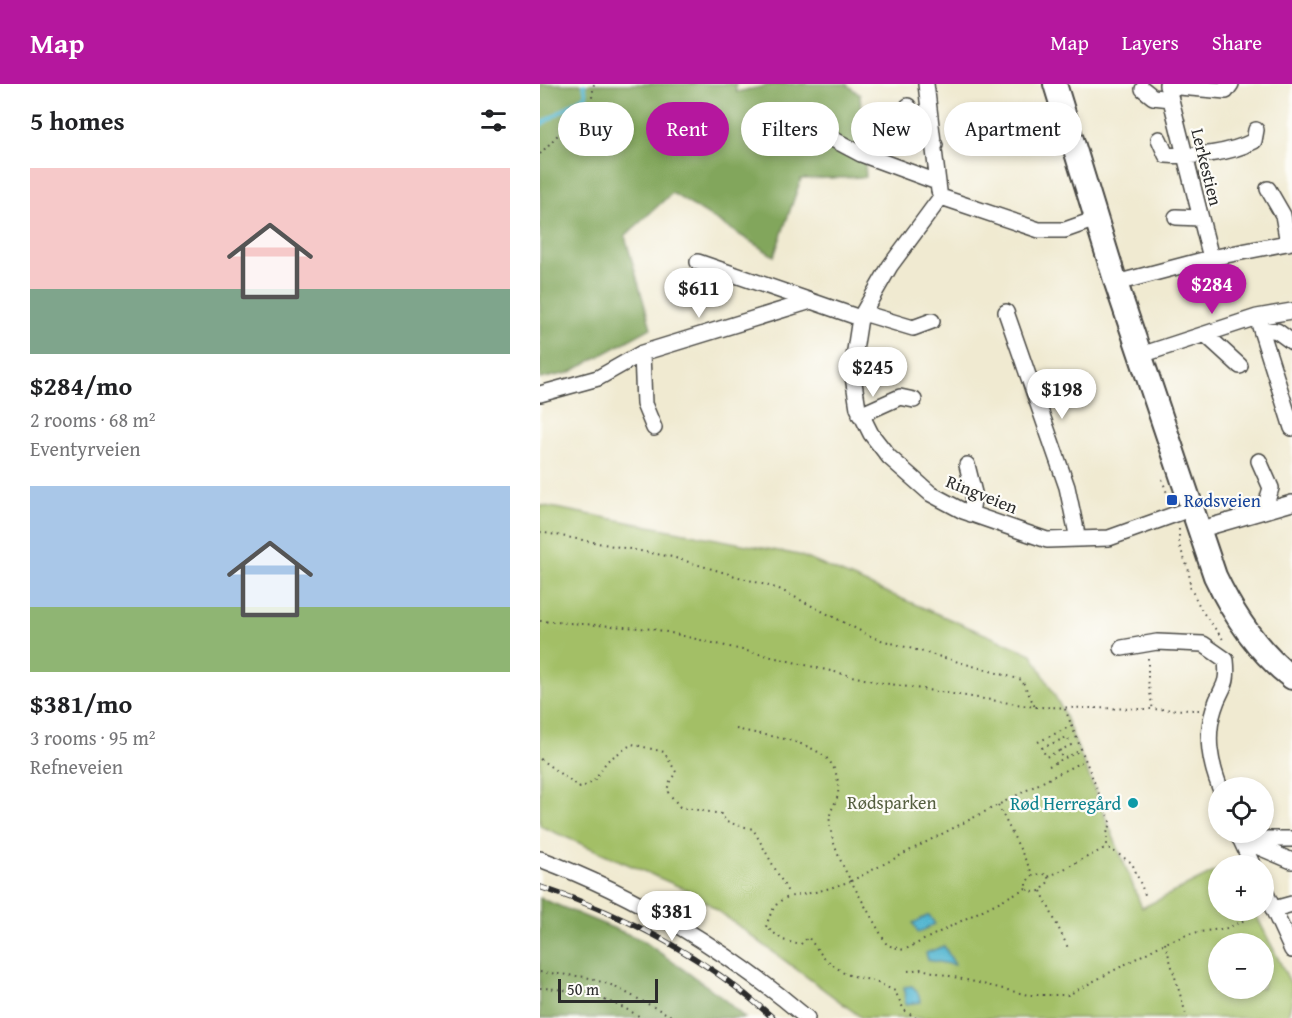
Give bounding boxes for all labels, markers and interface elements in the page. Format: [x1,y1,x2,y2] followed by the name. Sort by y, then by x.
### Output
[30,22,84,63] text: Map
[1050,27,1089,58] text: Map
[1122,27,1179,58] text: Layers
[1212,27,1262,58] text: Share
[30,101,125,140] text: 5 homes
[558,102,634,156] chip: Buy
[646,102,729,156] chip: Rent
[741,102,839,156] chip: Filters
[851,102,932,156] chip: New
[944,102,1082,156] chip: Apartment
[477,104,510,137] icon: filters
[1184,125,1230,209] street label: Lerkestien
[216,207,324,315] icon: home
[1176,264,1248,315] pin: $284
[663,268,735,319] pin: $611
[1191,269,1233,298] text: $284
[678,273,720,302] text: $611
[837,347,909,398] pin: $245
[852,352,894,381] text: $245
[30,366,132,405] text: $284/mo
[1026,369,1098,420] pin: $198
[1041,374,1083,403] text: $198
[30,405,156,434] text: 2 rooms · 68 m²
[30,434,141,463] text: Eventyrveien
[942,467,1022,521] street label: Ringveien
[1184,487,1261,514] place label: Rødsveien
[1165,493,1179,507] marker: Rødsveien
[216,525,324,633] icon: home
[30,684,132,723] text: $381/mo
[30,723,156,752] text: 3 rooms · 95 m²
[30,752,123,781] text: Refneveien
[1208,777,1274,999] map controls
[1208,777,1274,843] button: locate
[847,789,937,816] park label: Rødsparken
[1010,790,1121,817] place label: Rød Herregård
[1126,796,1140,810] marker: Rød Herregård
[1208,855,1274,921] button: +
[636,891,708,942] pin: $381
[651,896,693,925] text: $381
[1208,933,1274,999] button: −
[558,976,658,1004] scale bar
[567,977,599,1001] text: 50 m

